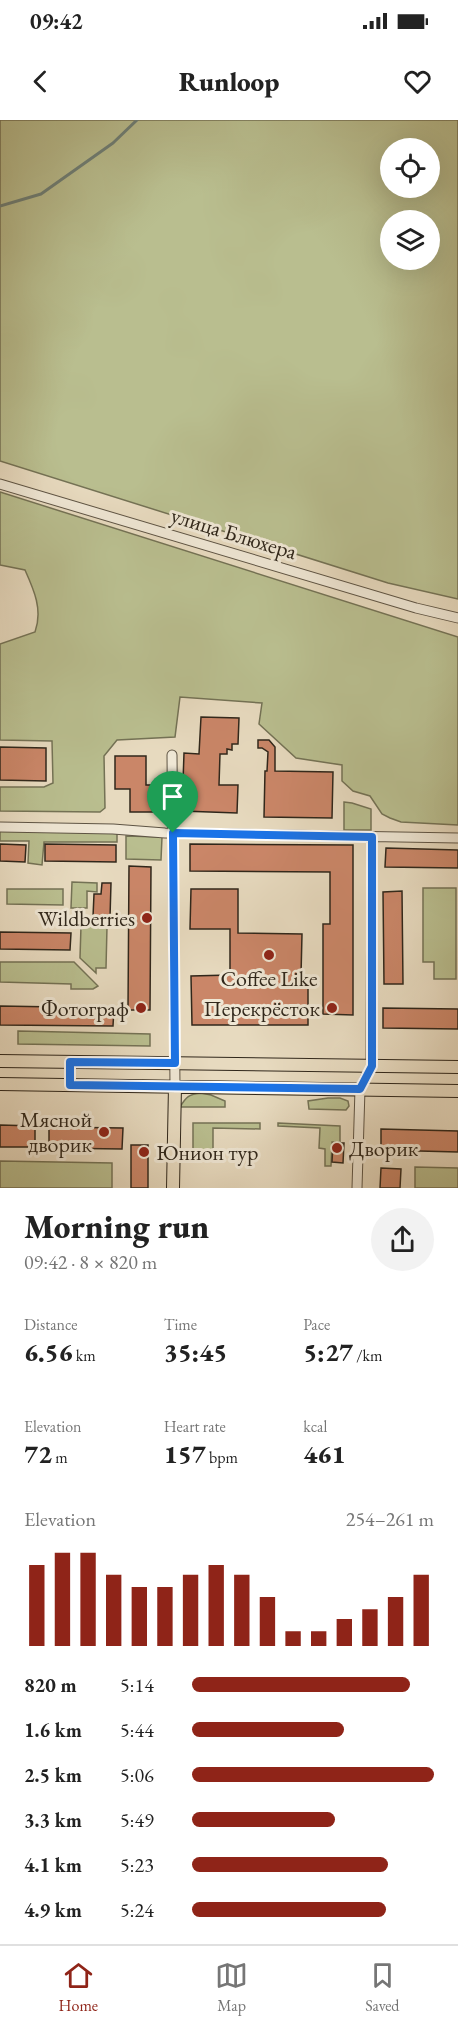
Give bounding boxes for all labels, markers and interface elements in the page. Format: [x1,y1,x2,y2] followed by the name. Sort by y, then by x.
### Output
[30,7,83,36] text: 09:42
[179,64,279,99] text: Runloop
[24,65,57,98] icon: back
[401,65,434,98] icon: heart
[380,138,440,270] map controls
[380,138,440,198] button: locate
[380,210,440,270] button: layers
[167,501,301,566] street label: улица Блюхера
[147,771,198,833] pin
[156,780,189,813] icon: arrive
[38,904,135,933] place label: Wildberries
[140,911,154,925] marker: Wildberries
[262,948,276,962] marker: Coffee Like
[220,964,318,993] place label: Coffee Like
[41,994,129,1023] place label: Фотограф
[204,994,320,1023] place label: Перекрёсток
[134,1001,148,1015] marker: Фотограф
[325,1001,339,1015] marker: Перекрёсток
[20,1105,92,1159] place label: Мясной дворик
[97,1125,111,1139] marker: Мясной дворик
[349,1134,419,1163] place label: Дворик
[156,1138,259,1167] place label: Юнион тур
[330,1141,344,1155] marker: Дворик
[137,1145,151,1159] marker: Юнион тур
[24,1205,209,1248] text: Morning run
[371,1208,434,1271] button: share
[24,1249,157,1275] text: 09:42 · 8 × 820 m
[24,1314,77,1335] text: Distance
[164,1314,197,1335] text: Time
[303,1314,330,1335] text: Pace
[24,1335,73,1369] text: 6.56
[164,1335,227,1369] text: 35:45
[303,1335,353,1369] text: 5:27
[73,1345,96,1366] text: km
[353,1345,383,1366] text: /km
[24,1416,82,1437] text: Elevation
[164,1416,226,1437] text: Heart rate
[303,1416,327,1437] text: kcal
[24,1437,52,1471] text: 72
[164,1437,206,1471] text: 157
[303,1437,345,1471] text: 461
[52,1447,68,1468] text: m
[206,1447,238,1468] text: bpm
[24,1506,96,1532] text: Elevation
[346,1506,434,1532] text: 254–261 m
[24,1672,77,1698] text: 820 m
[120,1672,154,1698] text: 5:14
[24,1717,82,1743] text: 1.6 km
[120,1717,154,1743] text: 5:44
[24,1762,82,1788] text: 2.5 km
[120,1762,154,1788] text: 5:06
[24,1807,82,1833] text: 3.3 km
[120,1807,154,1833] text: 5:49
[24,1852,82,1878] text: 4.1 km
[120,1852,154,1878] text: 5:23
[24,1897,82,1923] text: 4.9 km
[120,1897,154,1923] text: 5:24
[59,1959,98,2016] tab: Home
[215,1959,248,2016] tab: Map
[365,1959,399,2016] tab: Saved

